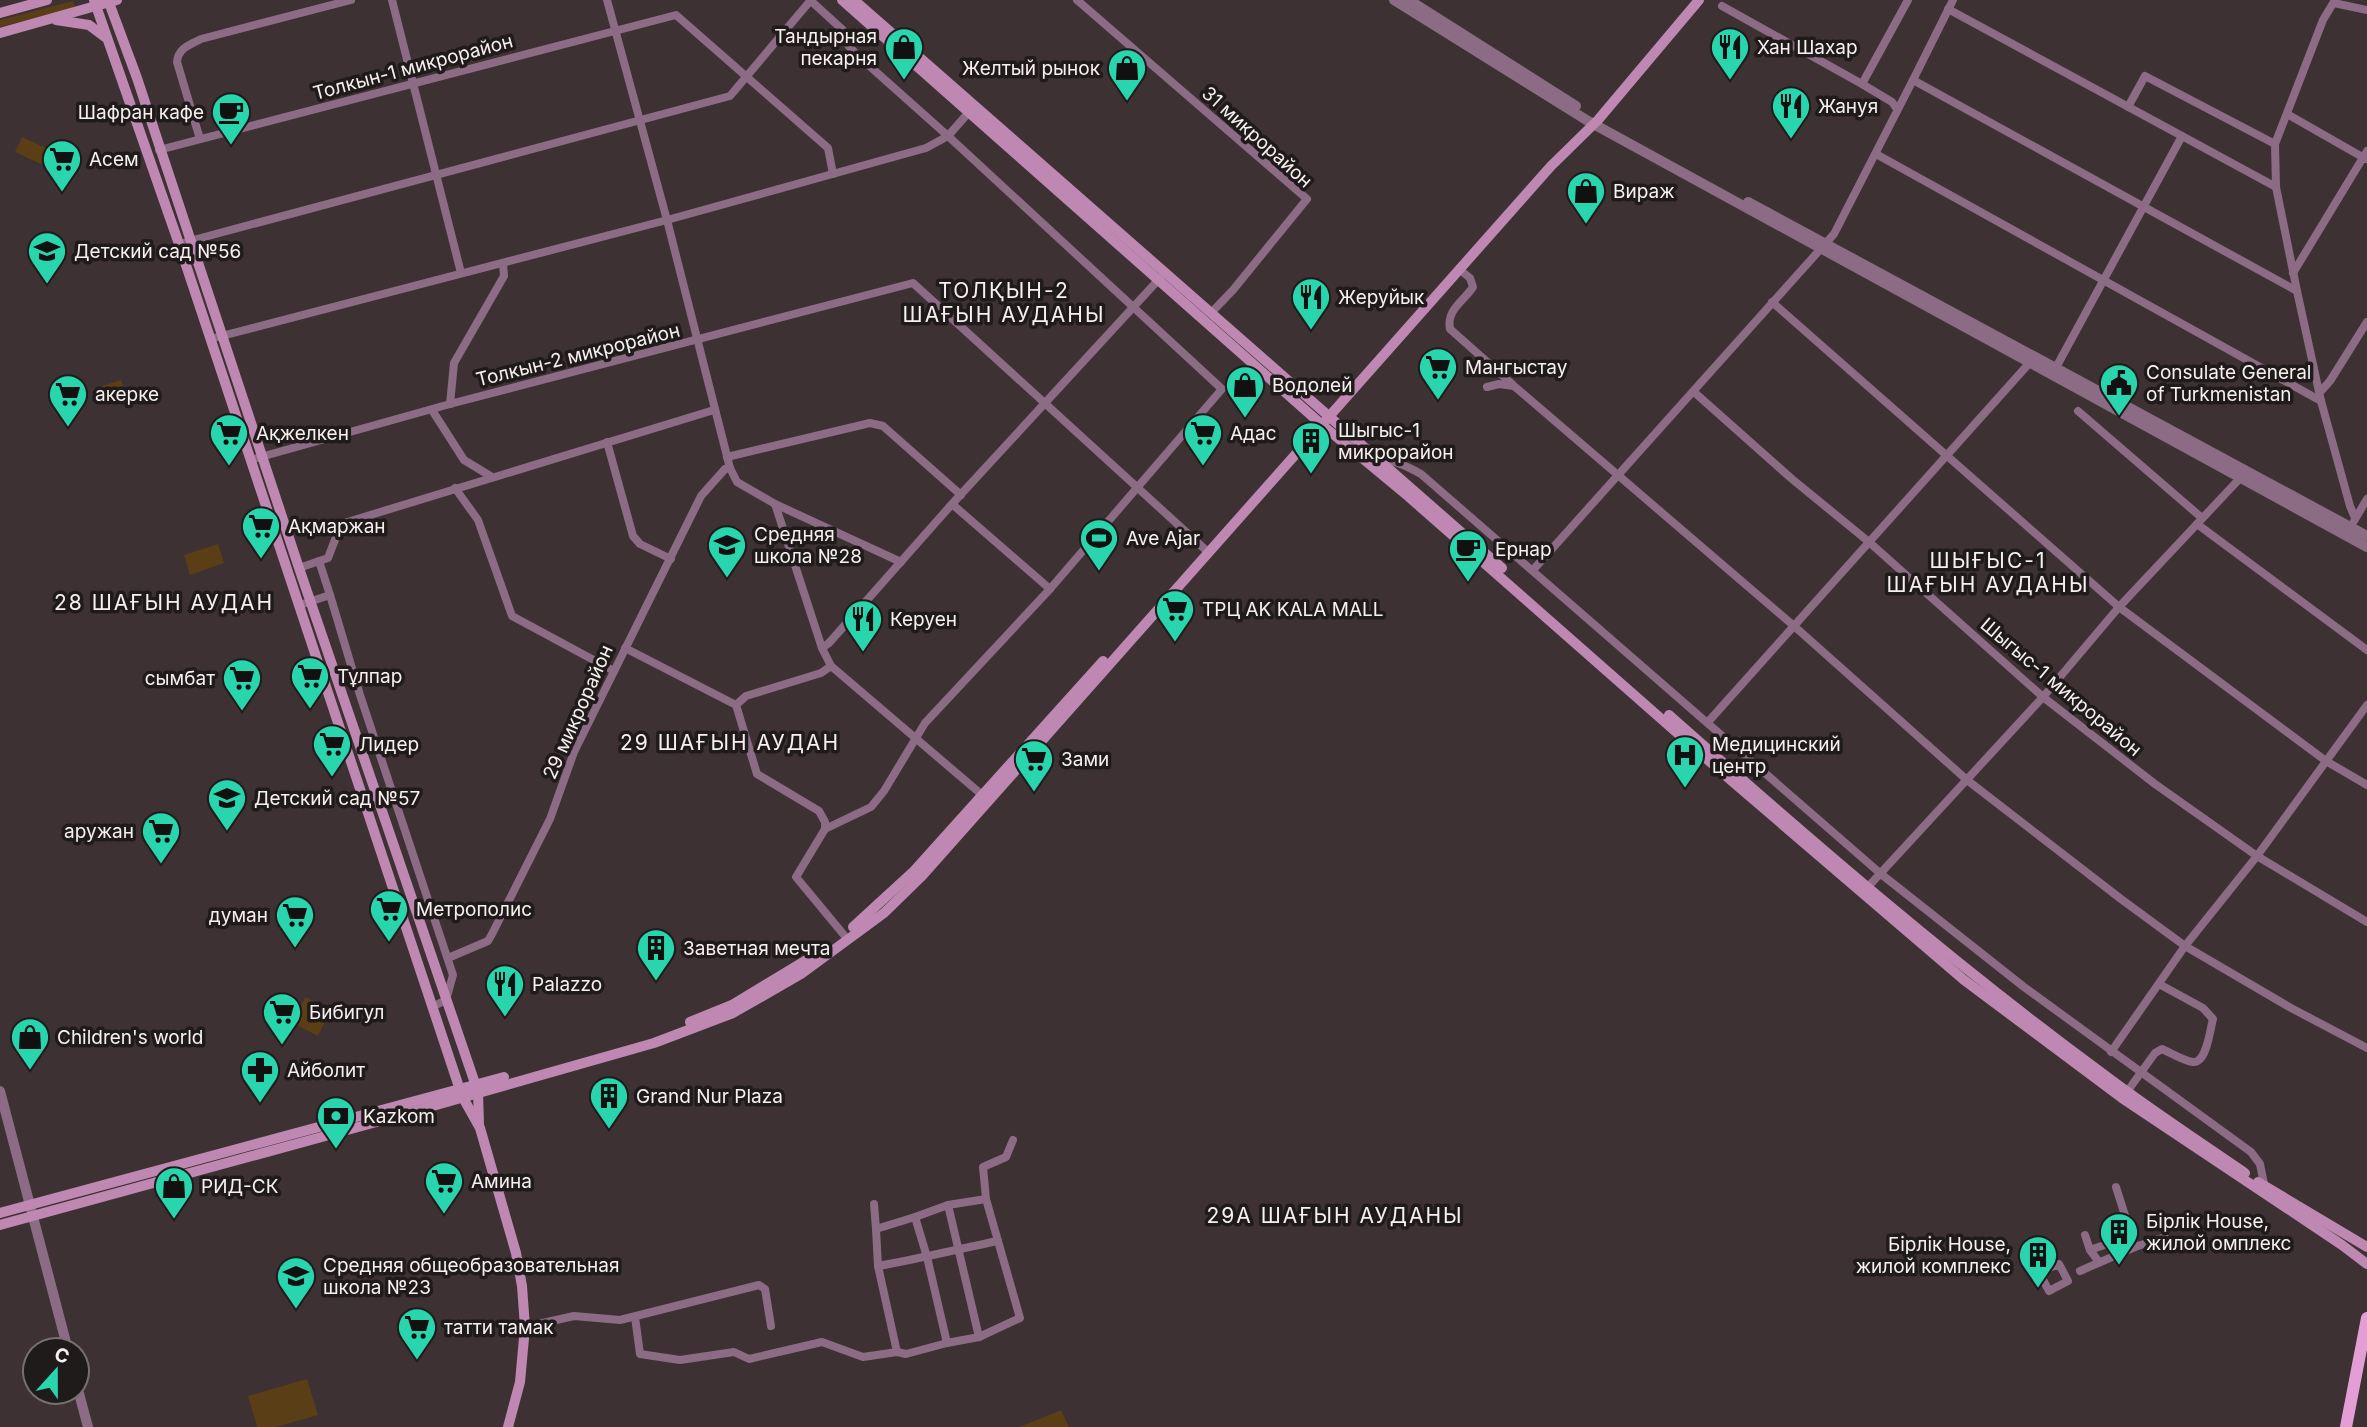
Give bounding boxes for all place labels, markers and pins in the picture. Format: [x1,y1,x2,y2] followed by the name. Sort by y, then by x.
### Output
[774,25,877,70] place label: Тандырная пекарня
[883,26,925,81] shop icon: Тандырная пекарня
[1709,26,1751,81] restaurant icon: Хан Шахар
[1757,36,1858,59] place label: Хан Шахар
[1106,47,1148,102] shop icon: Желтый рынок
[962,57,1101,80] place label: Желтый рынок
[1770,85,1812,140] restaurant icon: Жануя
[210,91,252,146] cafe icon: Шафран кафе
[1818,95,1878,118] place label: Жануя
[78,101,204,124] place label: Шафран кафе
[41,138,83,193] supermarket icon: Асем
[89,148,139,171] place label: Асем
[1565,170,1607,225] shop icon: Вираж
[1613,180,1675,203] place label: Вираж
[26,230,68,285] school or university icon: Детский сад №56
[74,240,241,263] place label: Детский сад №56
[1290,276,1332,331] restaurant icon: Жеруйык
[1338,286,1425,309] place label: Жеруйык
[1417,346,1459,401] supermarket icon: Мангыстау
[1465,356,1568,379] place label: Мангыстау
[2146,361,2311,406] place label: Consulate General of Turkmenistan
[2098,362,2140,417] public building icon: Consulate General of Turkmenistan
[1224,364,1266,419] shop icon: Водолей
[47,373,89,428] supermarket icon: акерке
[1272,374,1352,397] place label: Водолей
[95,383,159,406] place label: акерке
[208,412,250,467] supermarket icon: Ақжелкен
[1182,412,1224,467] supermarket icon: Адас
[1338,419,1454,464] place label: Шыгыс-1 микрорайон
[1290,420,1332,475] building icon: Шыгыс-1 микрорайон
[256,422,349,445] place label: Ақжелкен
[1230,422,1277,445] place label: Адас
[240,505,282,560] supermarket icon: Ақмаржан
[288,515,386,538] place label: Ақмаржан
[1078,517,1120,572] sports icon: Ave Ajar
[754,523,862,568] place label: Средняя школа №28
[706,524,748,579] school or university icon: Средняя школа №28
[1126,527,1200,550] place label: Ave Ajar
[1447,528,1489,583] cafe icon: Ернар
[1495,538,1552,561] place label: Ернар
[1154,588,1196,643] supermarket icon: ТРЦ AK KALA MALL
[842,598,884,653] restaurant icon: Керуен
[1202,598,1383,621] place label: ТРЦ AK KALA MALL
[890,608,957,631] place label: Керуен
[289,655,331,710] supermarket icon: Тұлпар
[221,657,263,712] supermarket icon: сымбат
[337,665,402,688] place label: Тұлпар
[145,667,215,690] place label: сымбат
[311,723,353,778] supermarket icon: Лидер
[359,733,419,756] place label: Лидер
[1712,733,1841,778] place label: Медицинский центр
[1664,734,1706,789] hospital icon: Медицинский центр
[1013,738,1055,793] supermarket icon: Зами
[1061,748,1109,771] place label: Зами
[206,777,248,832] school or university icon: Детский сад №57
[254,787,420,810] place label: Детский сад №57
[140,810,182,865] supermarket icon: аружан
[64,820,134,843] place label: аружан
[368,888,410,943] supermarket icon: Метрополис
[274,894,316,949] supermarket icon: думан
[416,898,532,921] place label: Метрополис
[209,904,268,927] place label: думан
[635,927,677,982] building icon: Заветная мечта
[683,937,831,960] place label: Заветная мечта
[484,963,526,1018] restaurant icon: Palazzo
[532,973,602,996] place label: Palazzo
[261,991,303,1046] supermarket icon: Бибигул
[309,1001,384,1024] place label: Бибигул
[9,1016,51,1071] shop icon: Children's world
[57,1026,203,1049] place label: Children's world
[239,1049,281,1104] pharmacy icon: Айболит
[287,1059,365,1082] place label: Айболит
[588,1075,630,1130] building icon: Grand Nur Plaza
[636,1085,783,1108] place label: Grand Nur Plaza
[315,1095,357,1150] bank icon: Kazkom
[363,1105,435,1128] place label: Kazkom
[423,1160,465,1215] supermarket icon: Амина
[153,1165,195,1220] shop icon: РИД-СК
[471,1170,532,1193] place label: Амина
[201,1175,279,1198] place label: РИД-СК
[2146,1210,2291,1255] place label: Бірлік House, жилой омплекс
[2098,1211,2140,1266] building icon: Бірлік House, жилой омплекс
[1856,1233,2011,1278] place label: Бірлік House, жилой комплекс
[2017,1234,2059,1289] building icon: Бірлік House, жилой комплекс
[323,1254,620,1299] place label: Средняя общеобразовательная школа №23
[275,1255,317,1310] school or university icon: Средняя общеобразовательная школа №23
[396,1306,438,1361] supermarket icon: татти тамак
[444,1316,554,1339] place label: татти тамак

